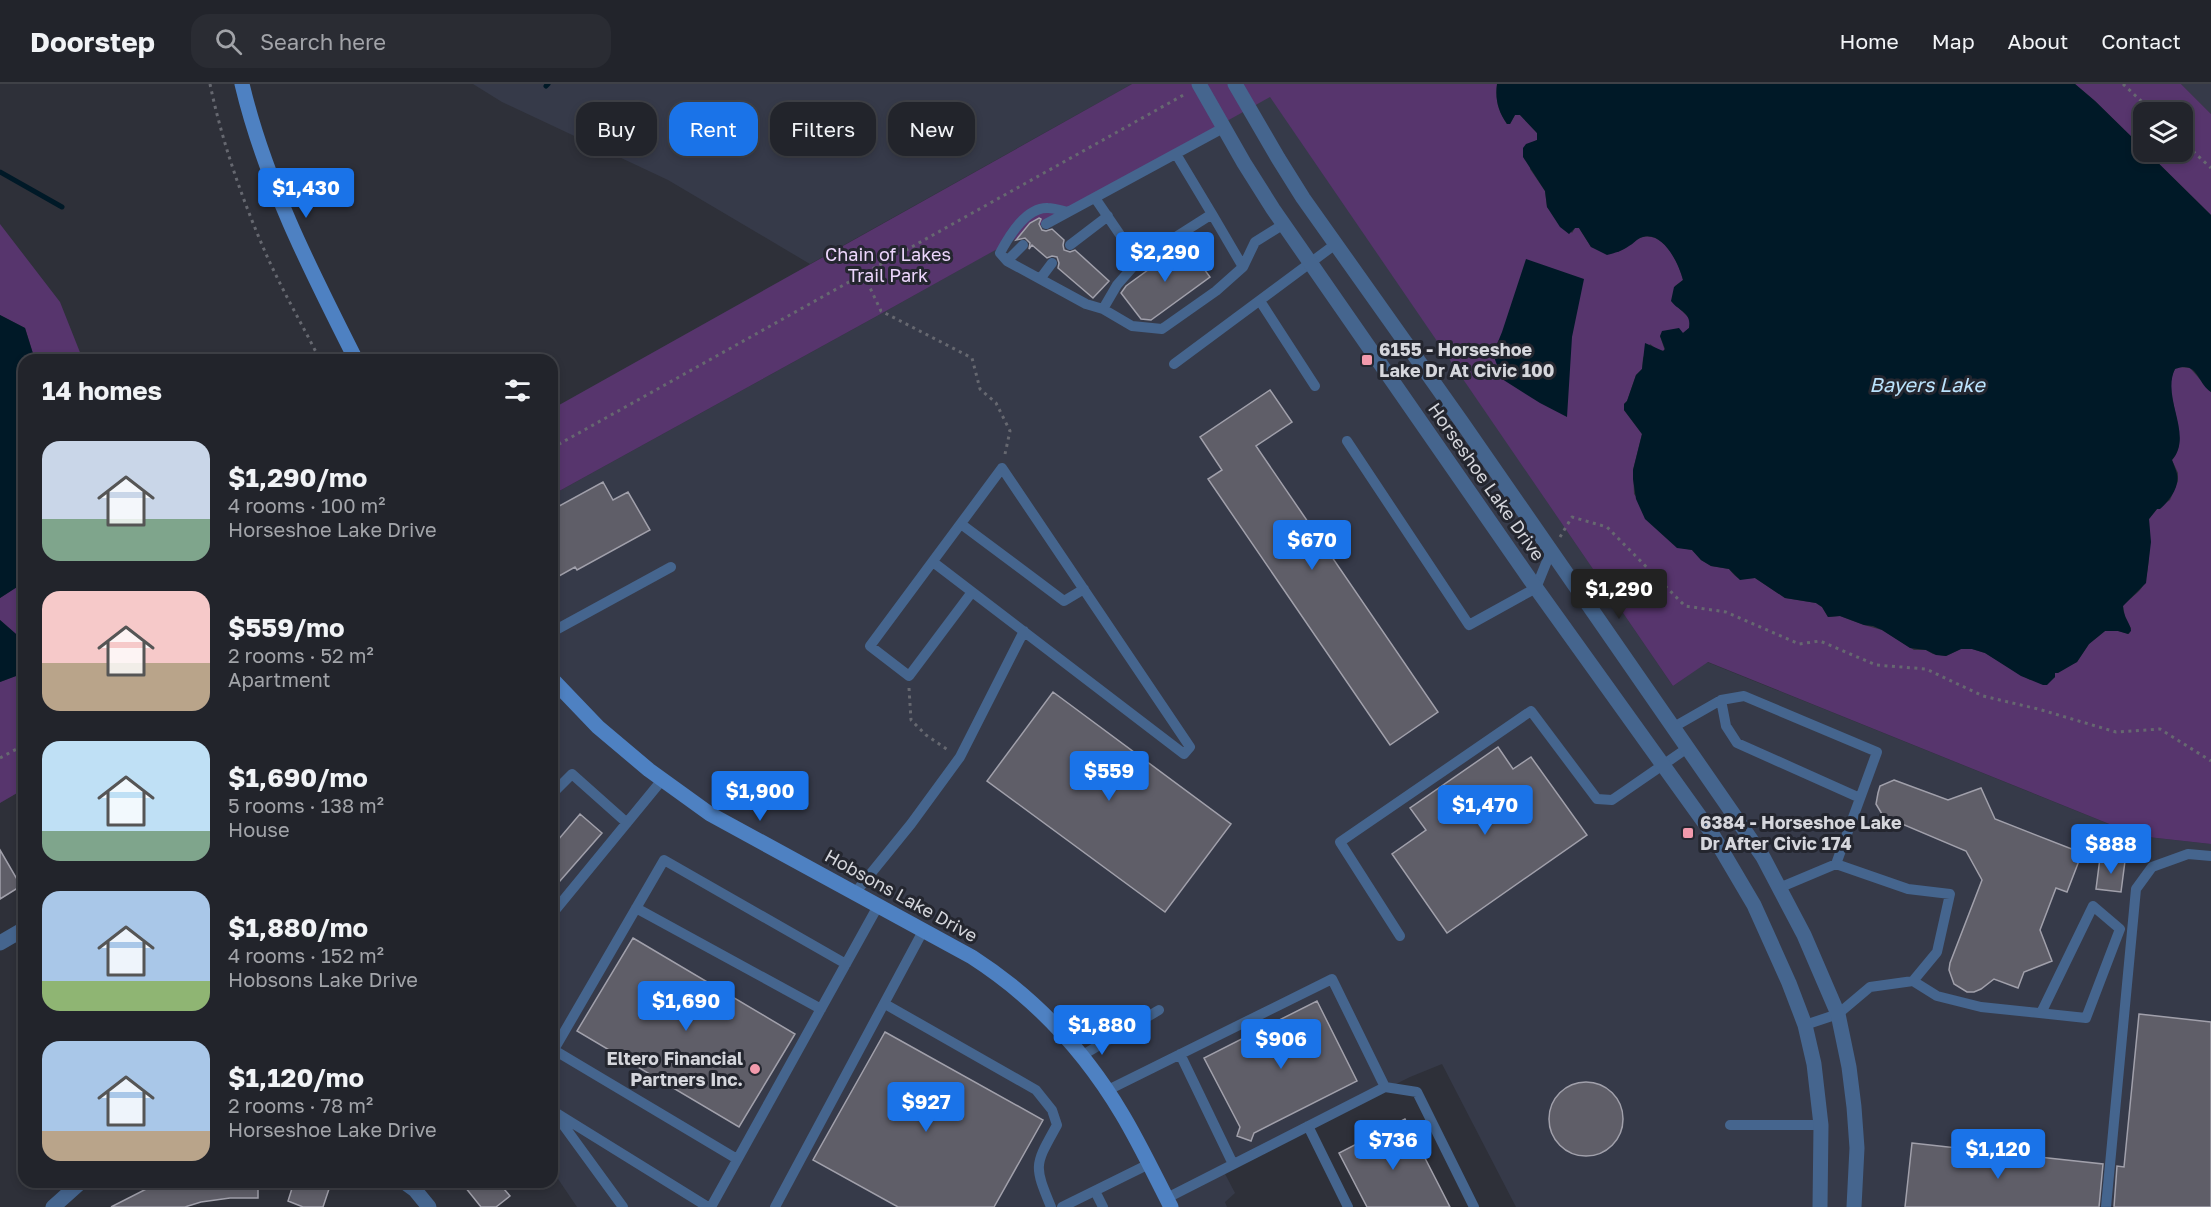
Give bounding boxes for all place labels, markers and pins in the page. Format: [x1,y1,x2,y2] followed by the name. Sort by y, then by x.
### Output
[257,168,355,219] pin: $1,430
[1116,232,1214,283] pin: $2,290
[1379,338,1554,381] place label: 6155 - Horseshoe Lake Dr At Civic 100
[1360,353,1374,367] marker: 6155 - Horseshoe Lake Dr At Civic 100
[1276,520,1348,571] pin: $670
[1570,569,1668,620] pin: $1,290
[1073,751,1145,802] pin: $559
[711,771,809,822] pin: $1,900
[1436,785,1534,836] pin: $1,470
[1700,811,1902,854] place label: 6384 - Horseshoe Lake Dr After Civic 174
[2075,824,2147,875] pin: $888
[1681,826,1695,840] marker: 6384 - Horseshoe Lake Dr After Civic 174
[637,981,735,1032] pin: $1,690
[1053,1005,1151,1056] pin: $1,880
[1245,1019,1317,1070] pin: $906
[607,1047,743,1090] place label: Eltero Financial Partners Inc.
[748,1062,762,1076] marker: Eltero Financial Partners Inc.
[890,1082,962,1133] pin: $927
[1357,1120,1429,1171] pin: $736
[1949,1129,2047,1180] pin: $1,120

